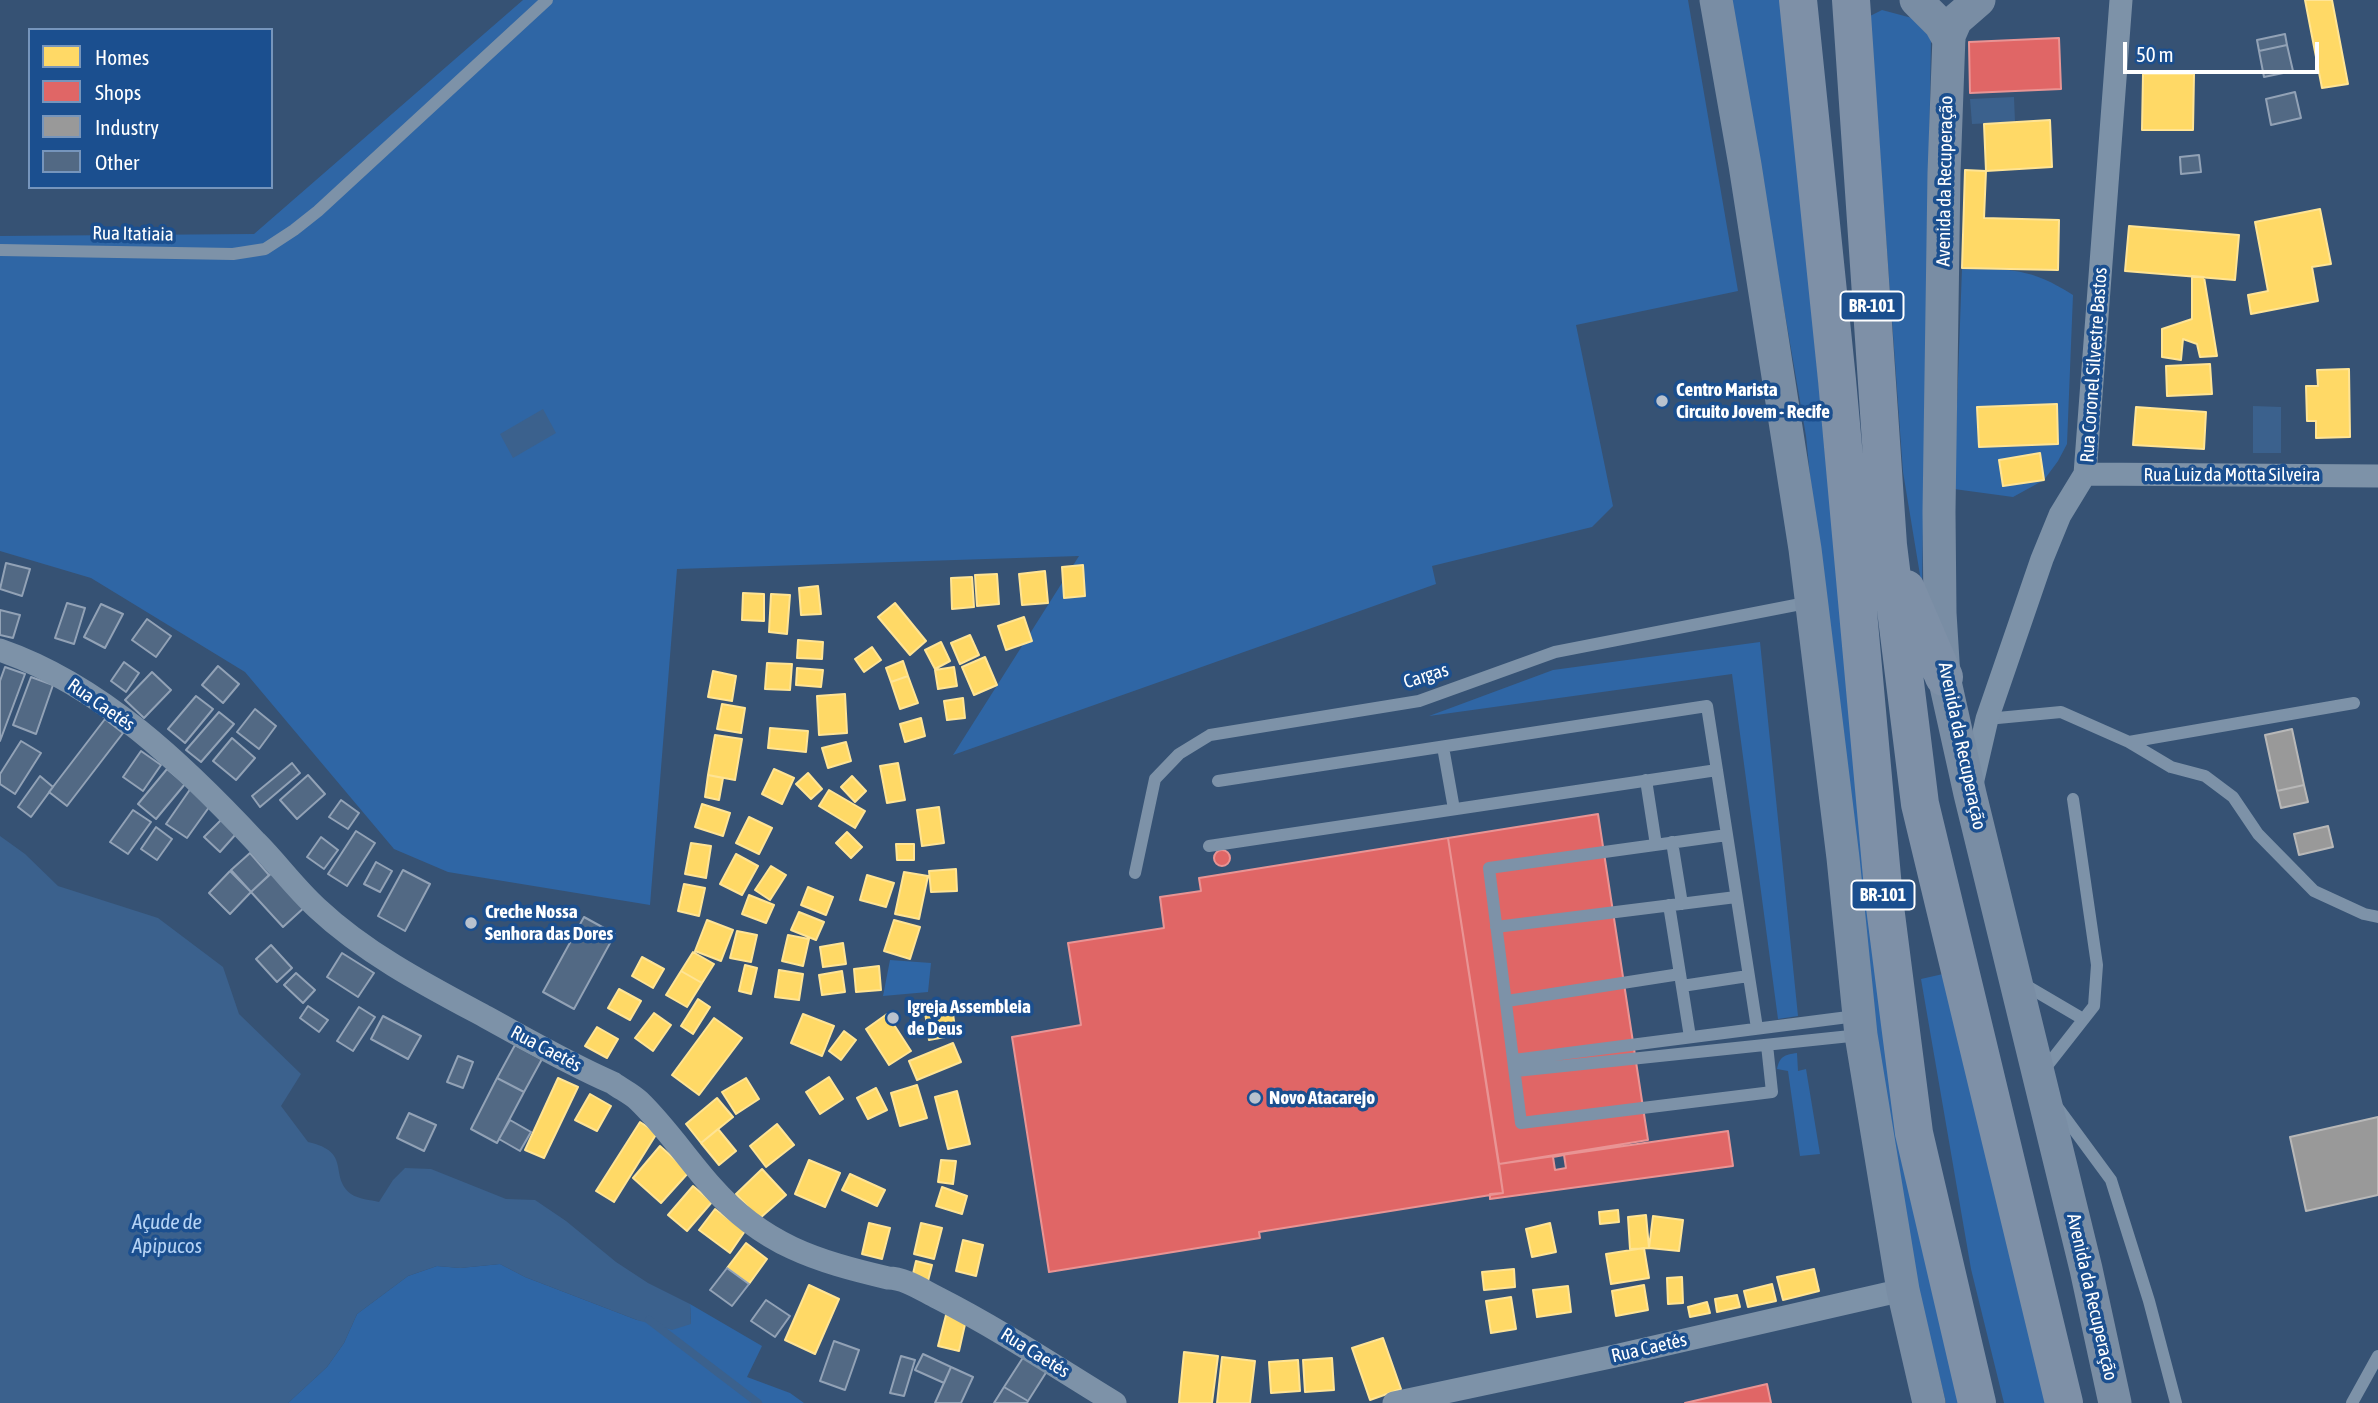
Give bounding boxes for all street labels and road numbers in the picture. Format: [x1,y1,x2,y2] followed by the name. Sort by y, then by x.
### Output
[1932,95,1958,267] street label: Avenida da Recuperação
[92,222,174,246] street label: Rua Itatiaia
[2076,267,2112,463] street label: Rua Coronel Silvestre Bastos
[1840,292,1904,320] road number: BR-101
[2144,464,2320,486] street label: Rua Luiz da Motta Silveira
[1401,658,1451,694] street label: Cargas
[1933,660,1991,832] street label: Avenida da Recuperação
[63,674,139,736] street label: Rua Caetés
[1852,880,1914,910] road number: BR-101
[507,1021,585,1077] street label: Rua Caetés
[2062,1211,2122,1383] street label: Avenida da Recuperação
[996,1323,1074,1383] street label: Rua Caetés
[1609,1328,1689,1368] street label: Rua Caetés

